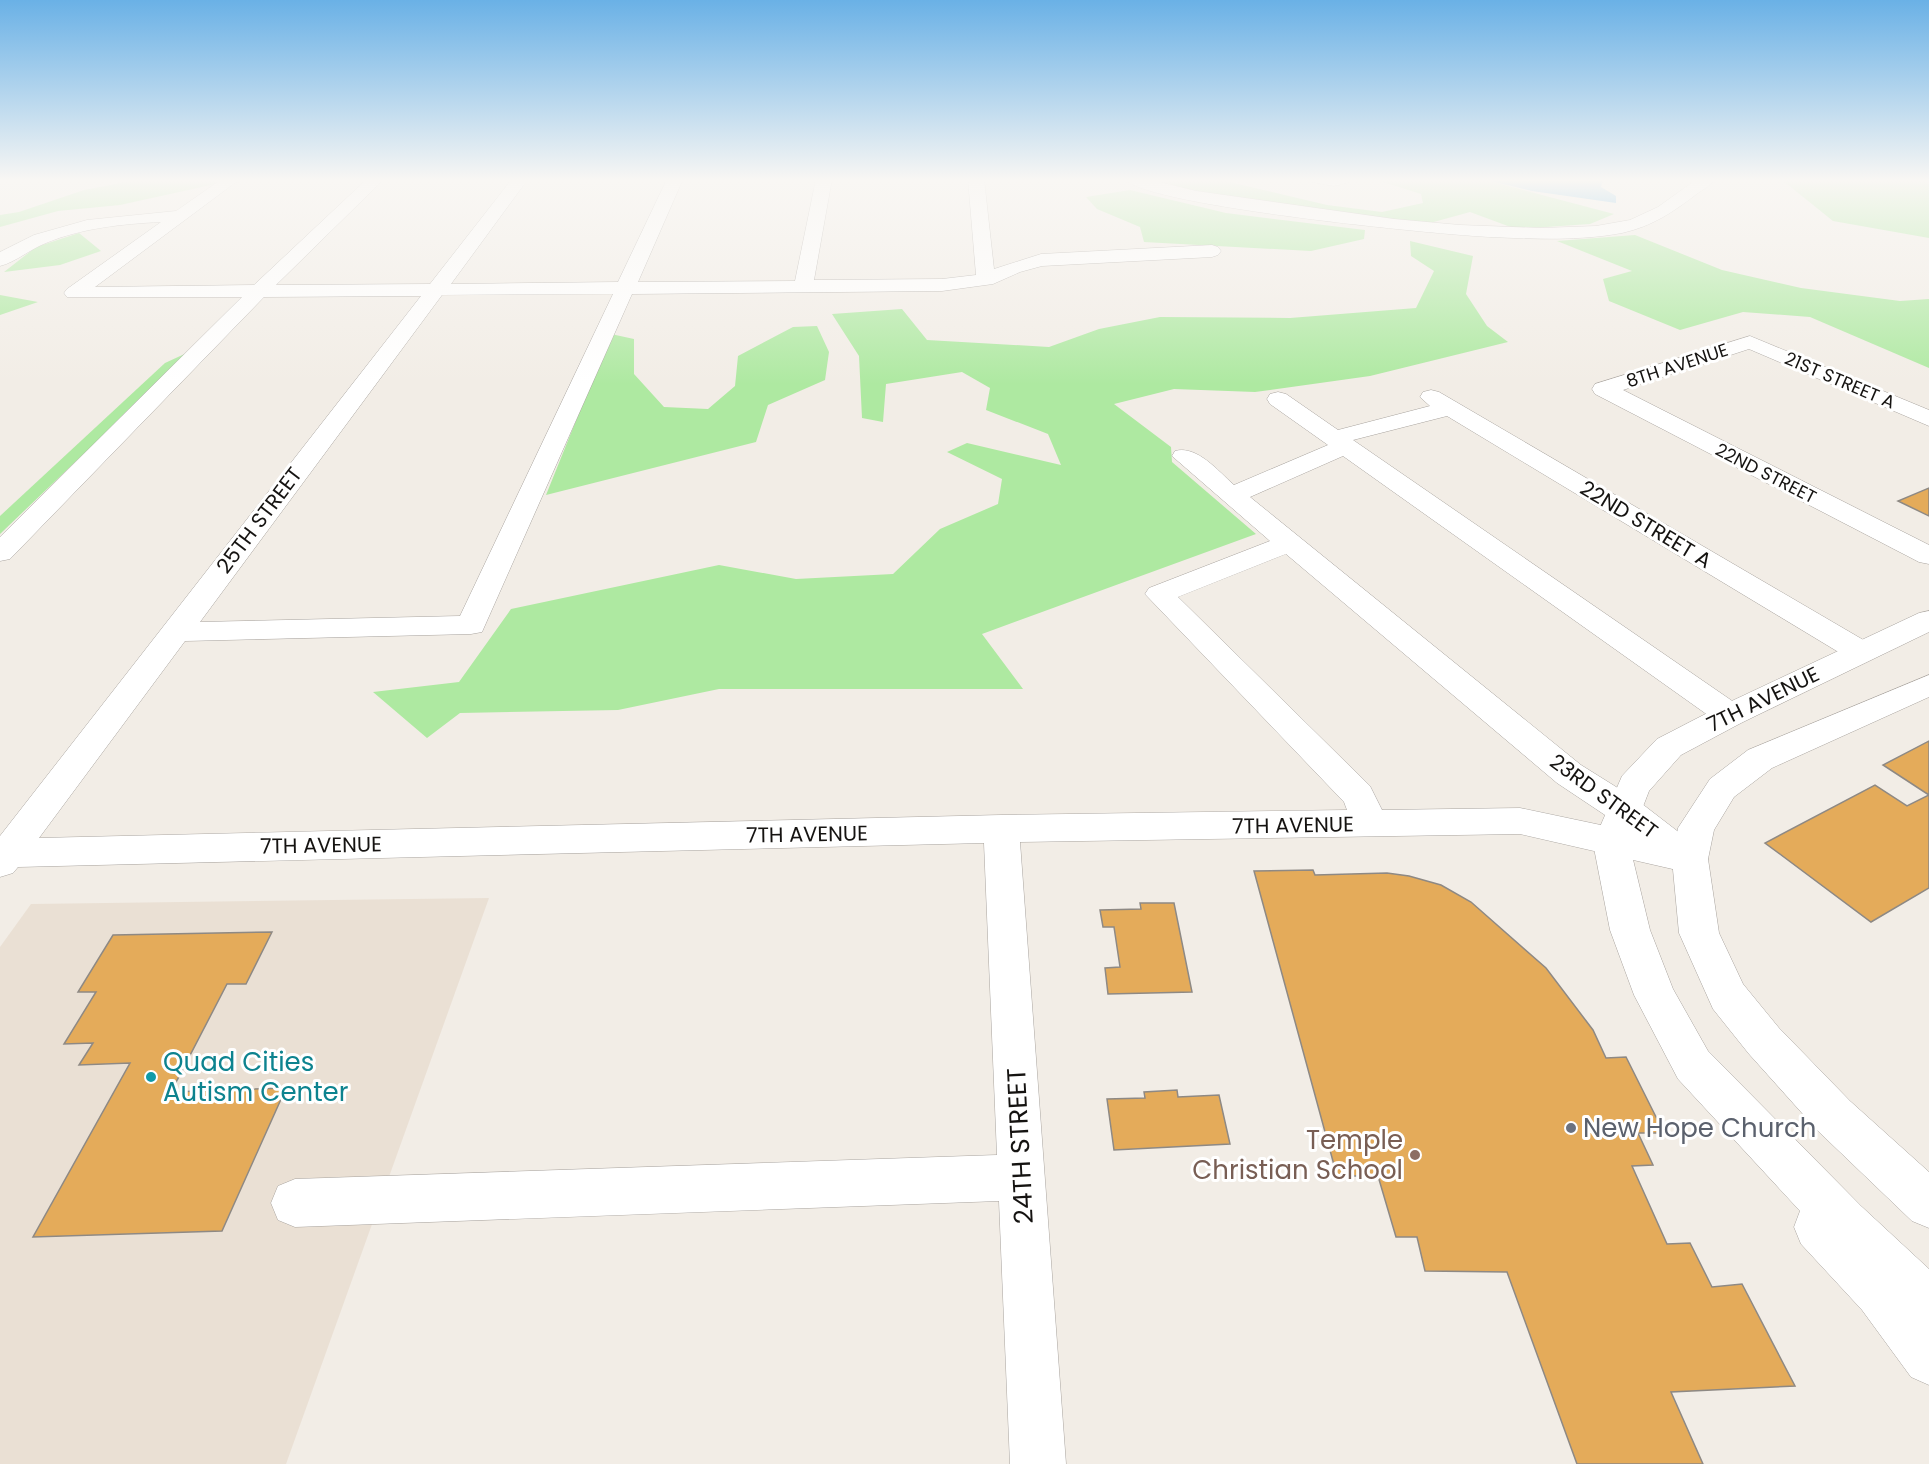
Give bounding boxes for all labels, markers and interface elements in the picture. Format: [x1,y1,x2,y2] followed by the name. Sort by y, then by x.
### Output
[1623,337,1731,393] street label: 8TH AVENUE
[1781,346,1899,414] street label: 21ST STREET A
[1711,437,1821,509] street label: 22ND STREET
[209,461,309,579] street label: 25TH STREET
[1575,473,1717,575] street label: 22ND STREET A
[1702,659,1824,739] street label: 7TH AVENUE
[1544,747,1664,845] street label: 23RD STREET
[1232,809,1354,841] street label: 7TH AVENUE
[746,818,868,850] street label: 7TH AVENUE
[260,829,382,861] street label: 7TH AVENUE
[163,1044,348,1110] place label: Quad Cities Autism Center
[998,1067,1042,1225] street label: 24TH STREET
[144,1070,158,1084] marker: Quad Cities Autism Center
[1583,1110,1816,1146] place label: New Hope Church
[1564,1121,1578,1135] marker: New Hope Church
[1192,1122,1403,1188] place label: Temple Christian School
[1408,1148,1422,1162] marker: Temple Christian School

